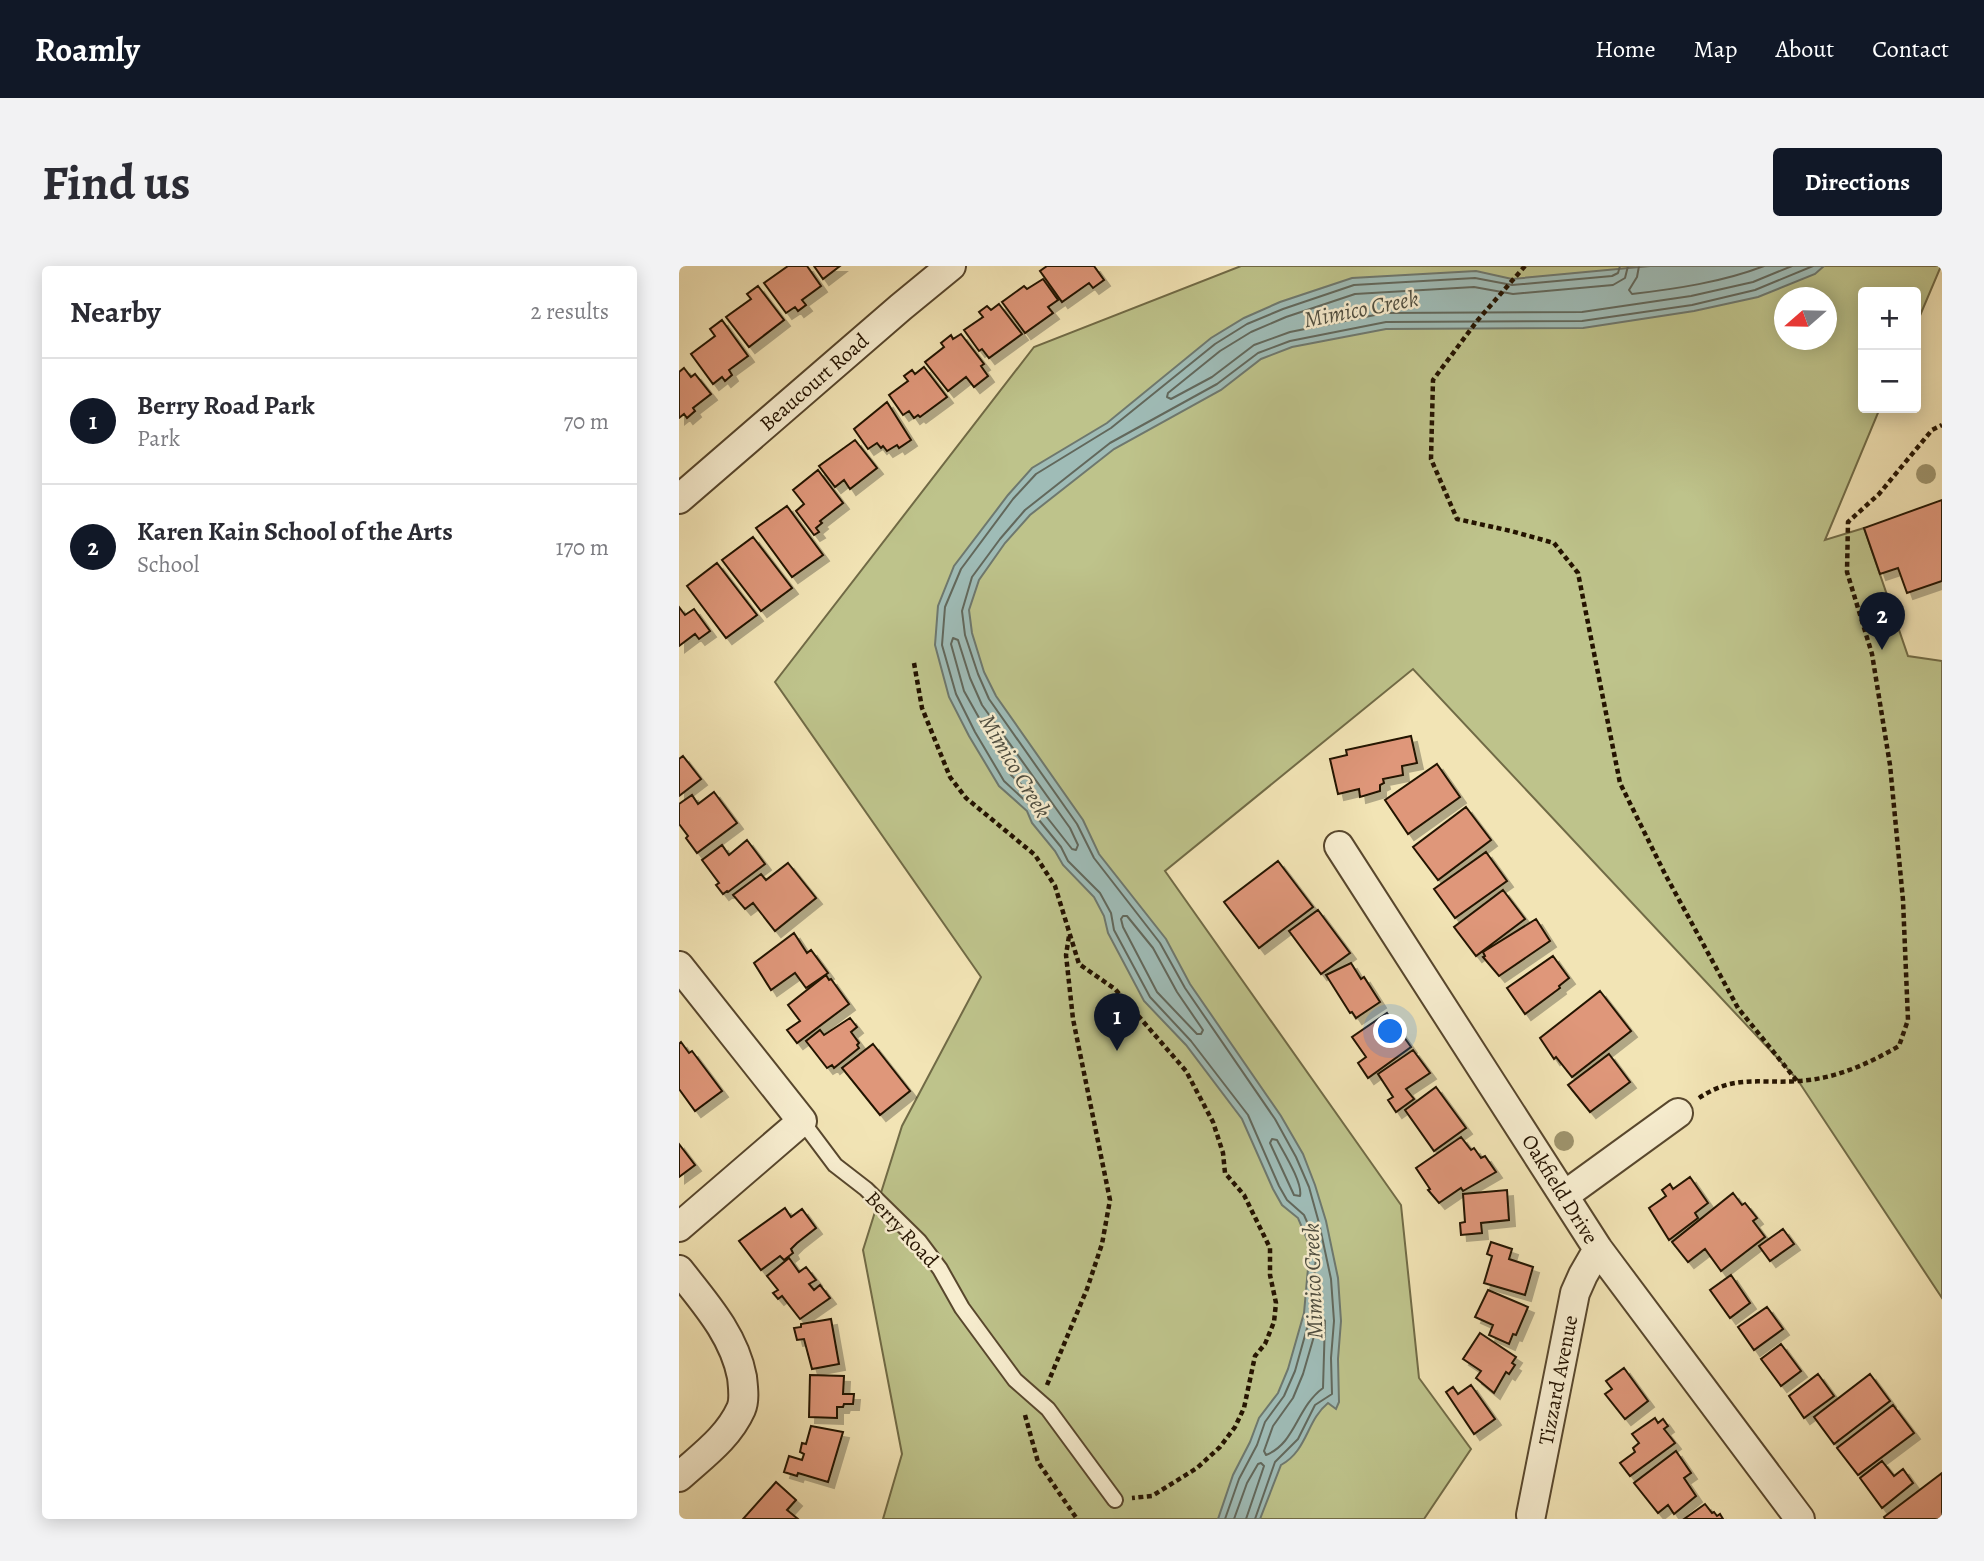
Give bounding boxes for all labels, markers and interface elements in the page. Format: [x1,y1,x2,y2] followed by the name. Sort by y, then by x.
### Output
[35,27,140,72] text: Roamly
[1595,33,1656,65] text: Home
[1694,33,1738,65] text: Map
[1776,33,1834,65] text: About
[1872,33,1949,65] text: Contact
[1773,148,1942,216] button: Directions
[42,149,190,216] text: Find us
[1301,283,1421,335] water label: Mimico Creek
[1774,287,1837,350] north arrow
[1858,287,1921,413] map controls
[1858,287,1921,350] button: +
[70,292,161,332] text: Nearby
[531,296,609,327] text: 2 results
[753,326,875,437] street label: Beaucourt Road
[1858,350,1921,413] button: −
[137,388,315,423] text: Berry Road Park
[89,406,97,437] text: 1
[563,406,609,437] text: 70 m
[137,423,180,454] text: Park
[137,514,453,549] text: Karen Kain School of the Arts
[87,532,99,563] text: 2
[556,532,609,563] text: 170 m
[137,549,199,580] text: School
[1859,592,1905,650] pin: 2
[972,708,1058,824] water label: Mimico Creek
[1094,993,1140,1051] pin: 1
[1373,1014,1407,1048] your location
[1515,1129,1605,1249] street label: Oakfield Drive
[859,1185,945,1274] street label: Berry Road
[1295,1222,1331,1340] water label: Mimico Creek
[1532,1313,1584,1447] street label: Tizzard Avenue

